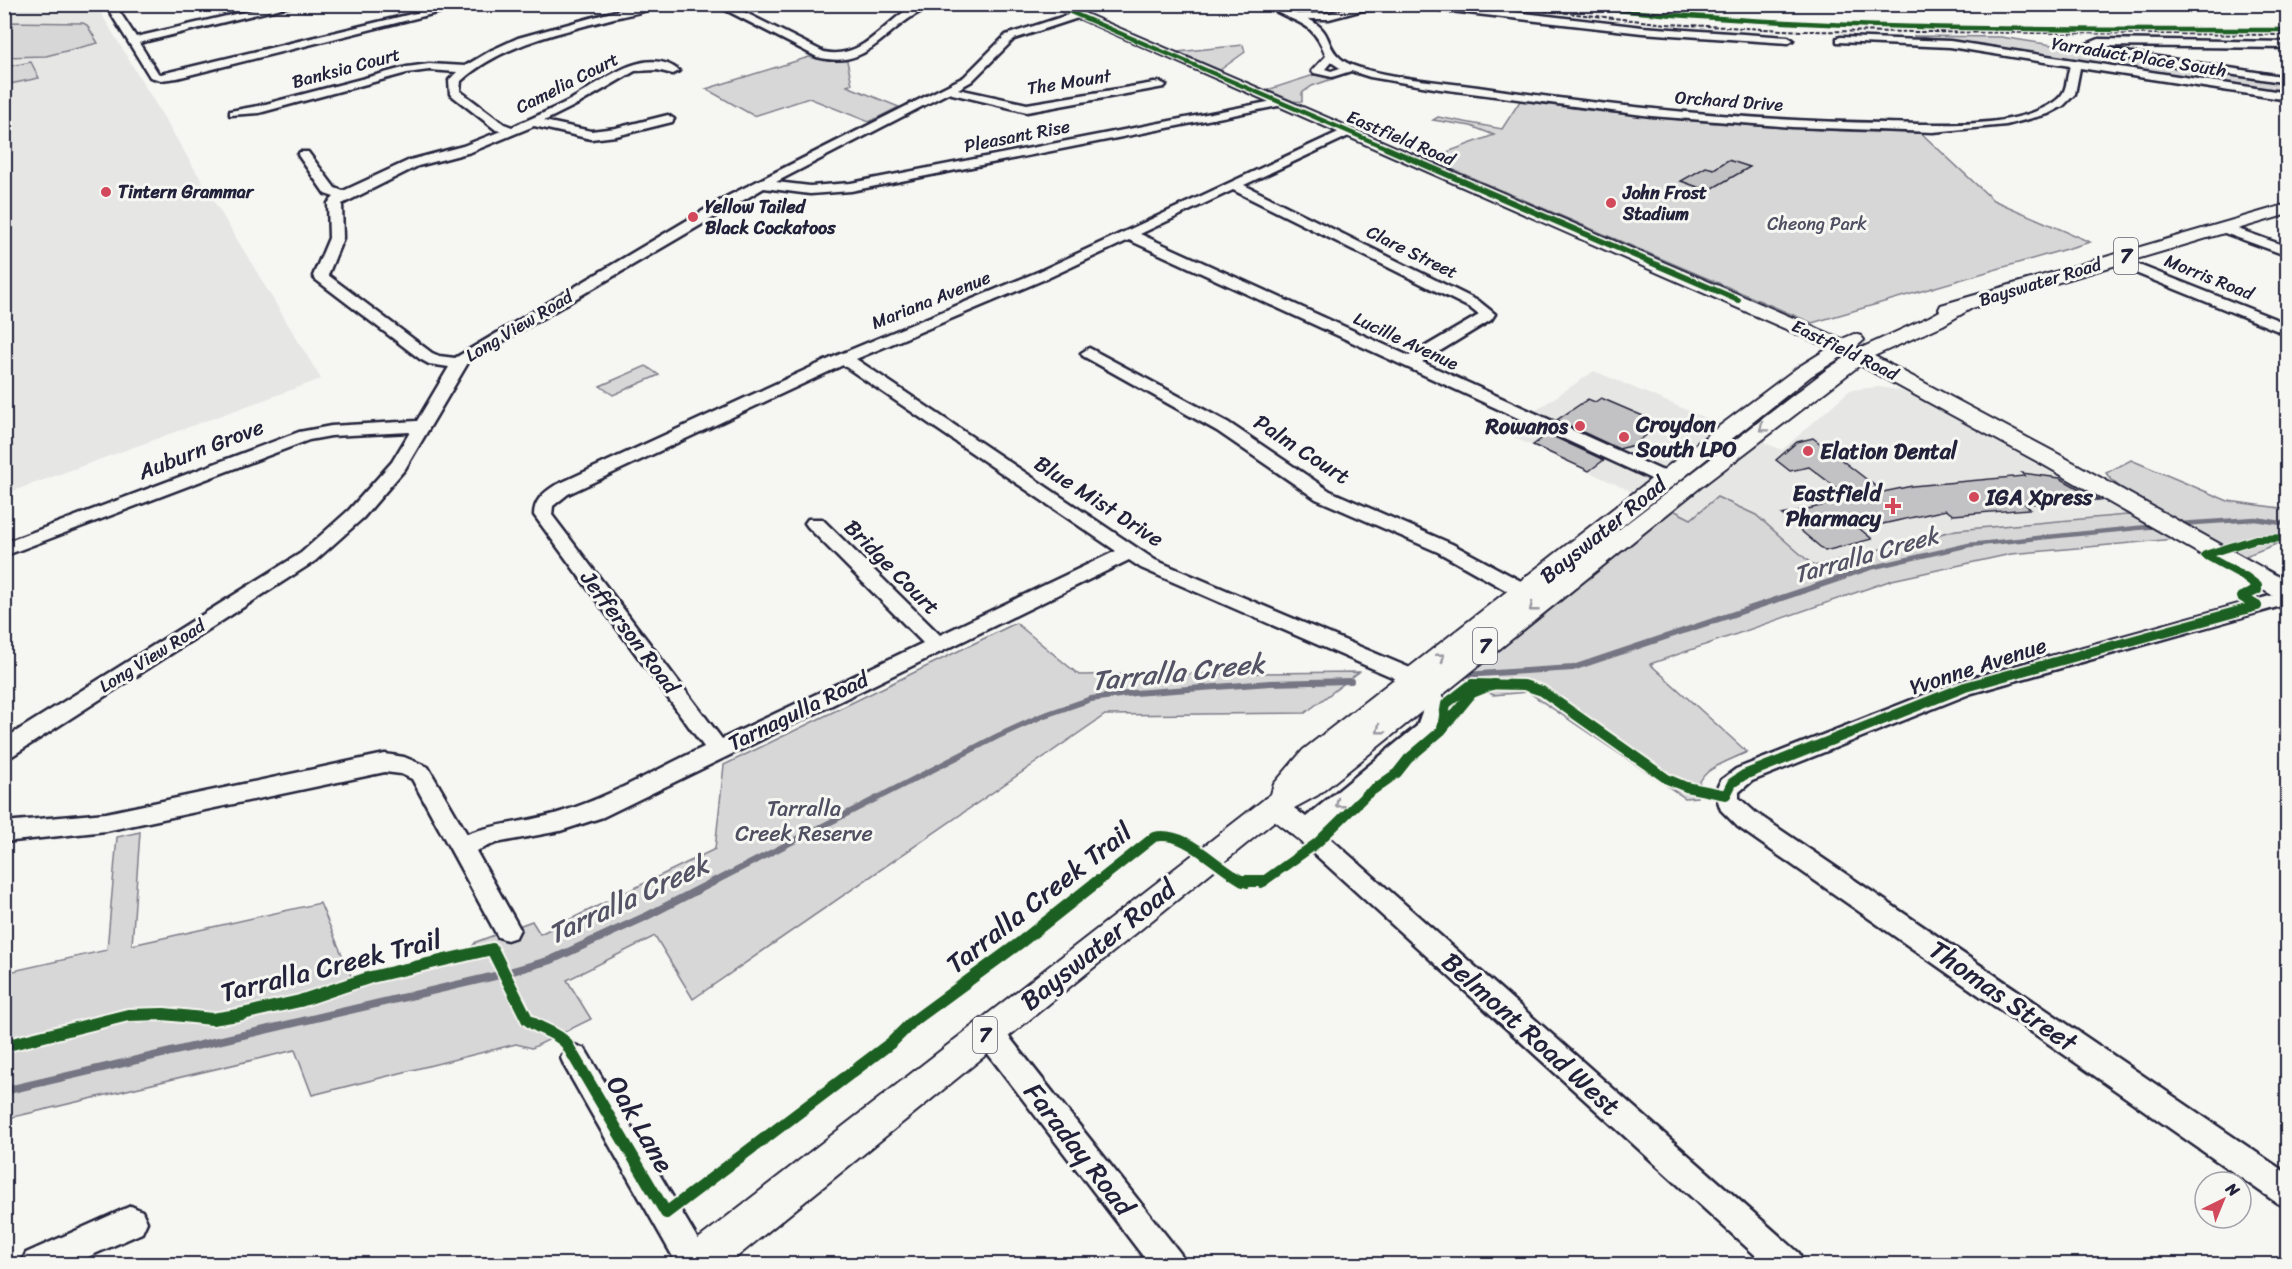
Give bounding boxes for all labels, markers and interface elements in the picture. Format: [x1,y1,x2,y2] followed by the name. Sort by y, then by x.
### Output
[2049,27,2229,87] street label: Yarraduct Place South
[288,38,404,98] street label: Banksia Court
[510,43,624,123] street label: Camelia Court
[1025,59,1114,104] street label: The Mount
[1674,81,1784,121] street label: Orchard Drive
[1342,101,1462,176] street label: Eastfield Road
[961,110,1073,162] street label: Pleasant Rise
[118,176,255,208] place label: Tintern Grammar
[1622,177,1707,230] place label: John Frost Stadium
[99,185,113,199] marker: Tintern Grammar
[705,191,836,244] place label: Yellow Tailed Black Cockatoos
[1604,196,1618,210] marker: John Frost Stadium
[1767,208,1867,240] park label: Cheong Park
[686,210,700,224] marker: Yellow Tailed Black Cockatoos
[1361,216,1463,288] street label: Clare Street
[2114,238,2138,274] road number: 7
[2159,245,2260,310] street label: Morris Road
[1975,248,2107,316] street label: Bayswater Road
[866,261,996,339] street label: Mariana Avenue
[459,280,580,371] street label: Long View Road
[1348,303,1464,380] street label: Lucille Avenue
[1786,310,1905,390] street label: Eastfield Road
[1246,403,1358,495] street label: Palm Court
[1635,405,1737,469] place label: Croydon South LPO
[131,407,270,491] street label: Auburn Grove
[1484,407,1569,446] place label: Rowanos
[1573,419,1587,433] marker: Rowanos
[1758,420,1769,431] one-way arrow
[1617,430,1631,444] marker: Croydon South LPO
[1820,432,1958,471] place label: Elation Dental
[1026,444,1172,558] street label: Blue Mist Drive
[1801,444,1815,458] marker: Elation Dental
[1531,465,1677,594] street label: Bayswater Road
[1786,474,1883,538] place label: Eastfield Pharmacy
[1985,478,2094,517] place label: IGA Xpress
[1967,490,1981,504] marker: IGA Xpress
[1886,499,1900,513] marker: Eastfield Pharmacy
[834,509,950,625] street label: Bridge Court
[1789,514,1945,596] water label: Tarralla Creek
[570,561,691,704] street label: Jefferson Road
[1528,601,1539,612] one-way arrow
[92,610,213,702] street label: Long View Road
[1904,625,2052,707] street label: Yvonne Avenue
[1473,628,1497,664] road number: 7
[1089,638,1269,705] water label: Tarralla Creek
[1435,653,1446,664] one-way arrow
[721,659,876,762] street label: Tarnagulla Road
[1376,722,1387,733] one-way arrow
[735,789,873,853] park label: Tarralla Creek Reserve
[1335,797,1346,808] one-way arrow
[935,809,1144,987] street label: Tarralla Creek Trail
[539,839,719,958] water label: Tarralla Creek
[1009,865,1188,1023] street label: Bayswater Road
[215,915,448,1017] street label: Tarralla Creek Trail
[1918,927,2088,1066] street label: Thomas Street
[1430,940,1632,1129] street label: Belmont Road West
[973,1017,997,1053] road number: 7
[593,1066,687,1182] street label: Oak Lane
[1011,1071,1148,1228] street label: Faraday Road
[2193,1170,2253,1230] north arrow
[2218,1174,2247,1204] text: N

